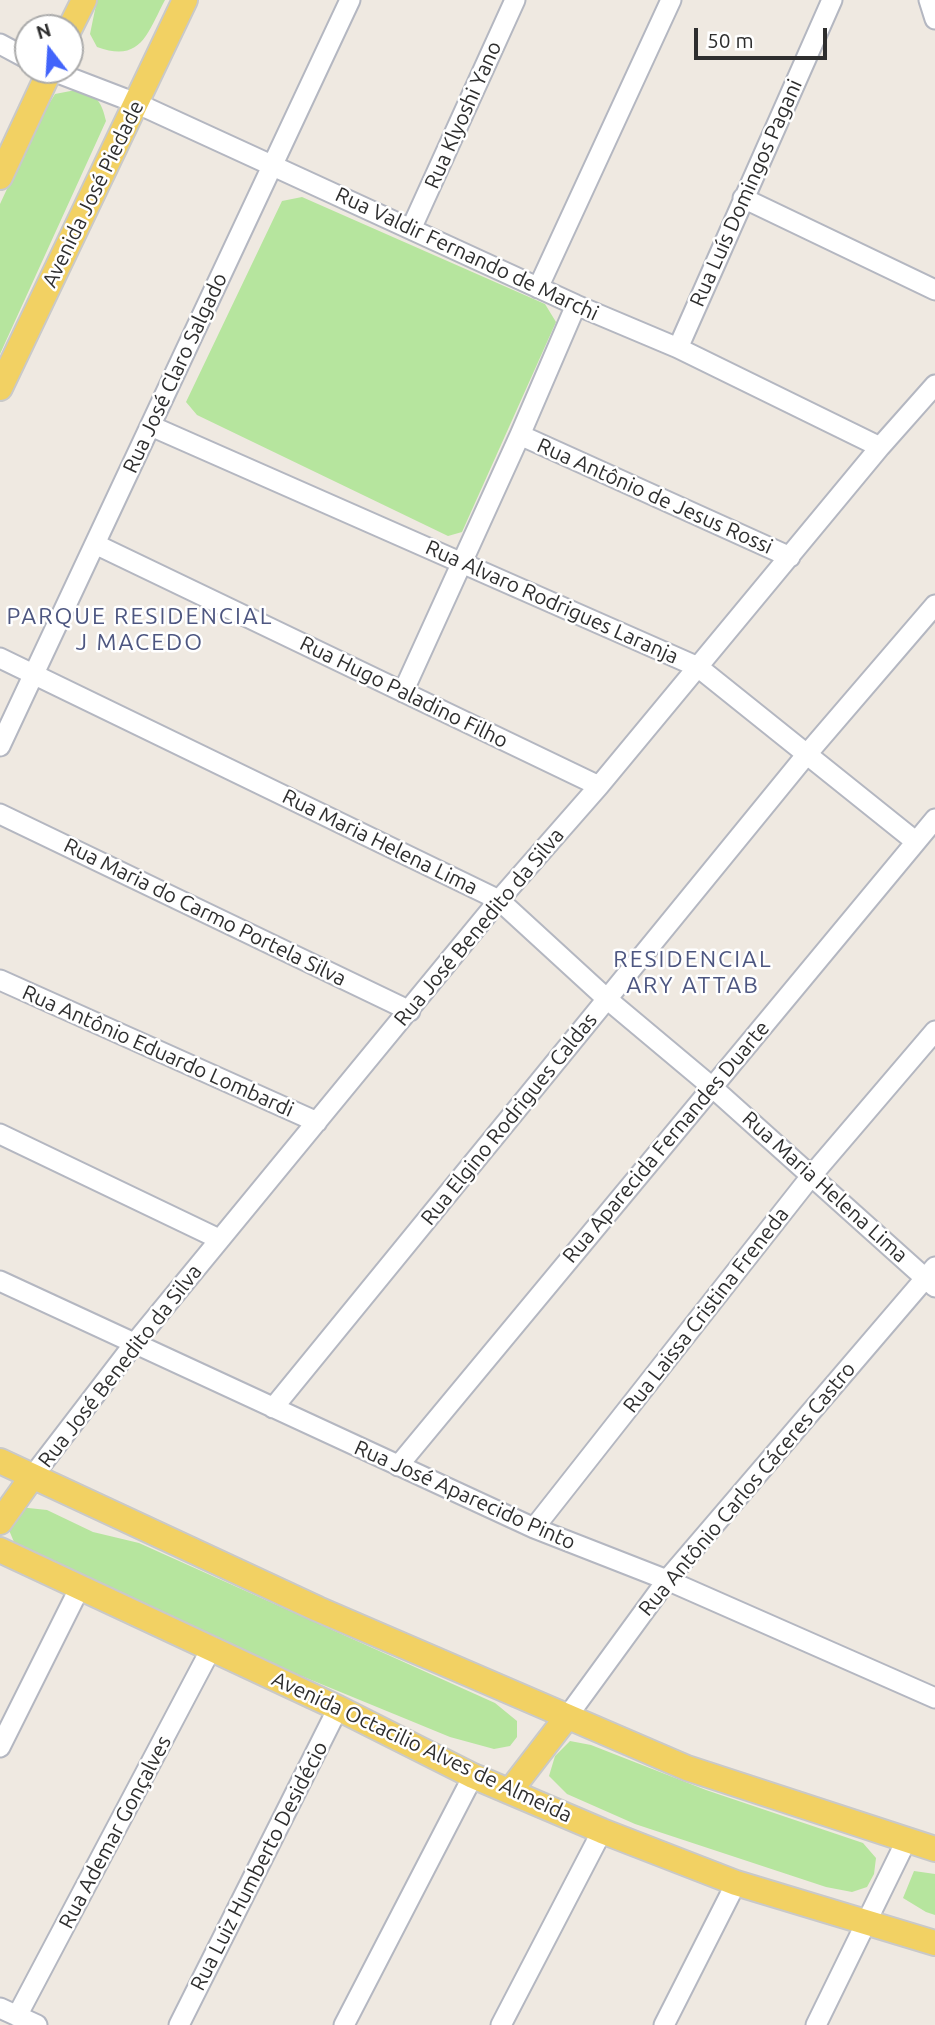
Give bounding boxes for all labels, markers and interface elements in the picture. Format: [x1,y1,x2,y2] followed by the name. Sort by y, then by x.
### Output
[14,14,84,84] north arrow
[697,14,830,58] scale bar
[33,18,53,43] text: N
[707,28,754,52] text: 50 m
[419,37,507,193] street label: Rua Klyoshi Yano
[684,75,808,311] street label: Rua Luís Domingos Pagani
[37,97,149,291] street label: Avenida José Piedade
[331,182,603,326] street label: Rua Valdir Fernando de Marchi
[118,269,232,477] street label: Rua José Claro Salgado
[533,433,777,559] street label: Rua Antônio de Jesus Rossi
[422,535,682,669] street label: Rua Alvaro Rodrigues Laranja
[9,602,271,656] district label: PARQUE RESIDENCIAL J MACEDO
[296,631,512,753] street label: Rua Hugo Paladino Filho
[278,784,482,900] street label: Rua Maria Helena Lima
[389,823,569,1031] street label: Rua José Benedito da Silva
[60,833,350,991] street label: Rua Maria do Carmo Portela Silva
[615,945,771,999] district label: RESIDENCIAL ARY ATTAB
[18,980,298,1122] street label: Rua Antônio Eduardo Lombardi
[416,1008,602,1230] street label: Rua Elgino Rodrigues Caldas
[557,1016,775,1268] street label: Rua Aparecida Fernandes Duarte
[737,1106,913,1268] street label: Rua Maria Helena Lima
[618,1202,794,1418] street label: Rua Laissa Cristina Freneda
[33,1260,207,1472] street label: Rua José Benedito da Silva
[633,1357,861,1621] street label: Rua Antônio Carlos Cáceres Castro
[350,1435,580,1555] street label: Rua José Aparecido Pinto
[268,1666,576,1828] street label: Avenida Octacilio Alves de Almeida
[53,1731,177,1933] street label: Rua Ademar Gonçalves
[185,1737,333,1995] street label: Rua Luiz Humberto Desidécio

